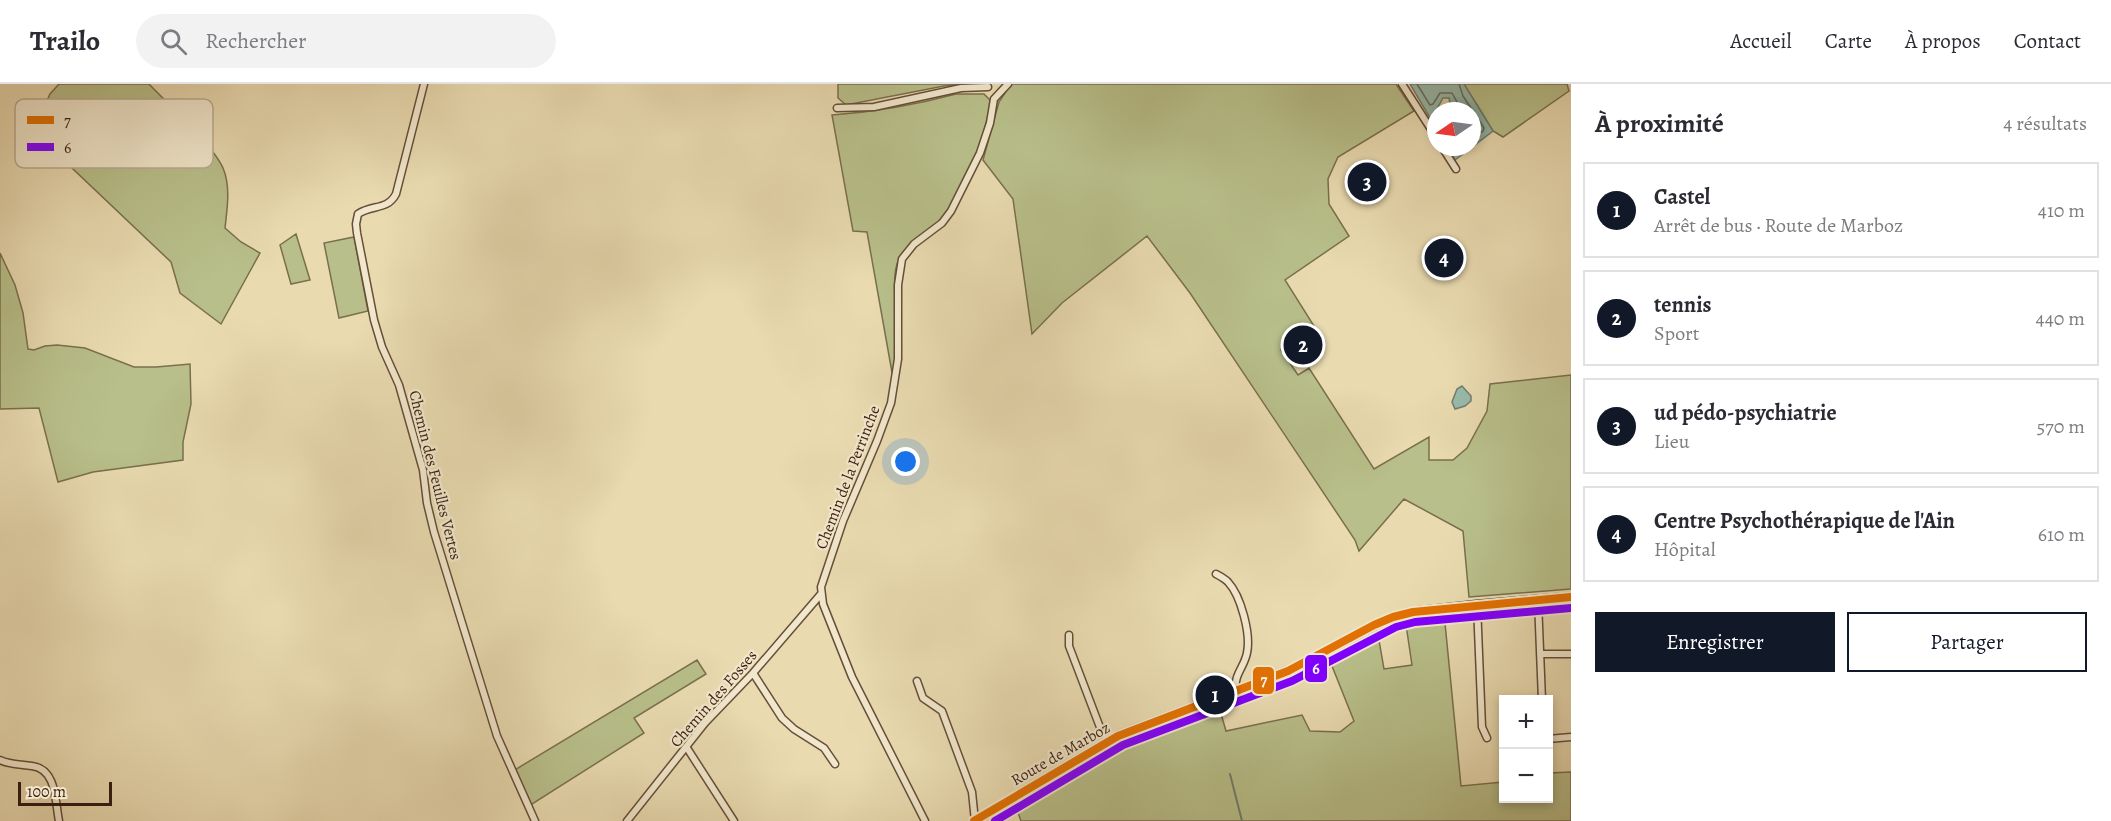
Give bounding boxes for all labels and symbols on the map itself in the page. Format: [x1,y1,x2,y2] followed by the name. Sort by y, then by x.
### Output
[15,99,213,168] legend
[1427,102,1481,156] north arrow
[64,110,71,132] text: 7
[64,137,71,159] text: 6
[1348,160,1386,204] pin: 3
[1424,236,1464,280] pin: 4
[1284,322,1322,368] pin: 2
[403,388,467,562] street label: Chemin des Feuilles Vertes
[810,402,885,552] street label: Chemin de la Perrinche
[891,447,920,476] your location
[665,645,762,752] street label: Chemin des Fosses
[1304,654,1328,683] line badge: 6
[1312,658,1320,680] text: 6
[1252,666,1275,695] line badge: 7
[1261,670,1268,692] text: 7
[1196,672,1234,718] pin: 1
[1007,717,1114,791] street label: Route de Marboz
[18,779,112,806] scale bar

